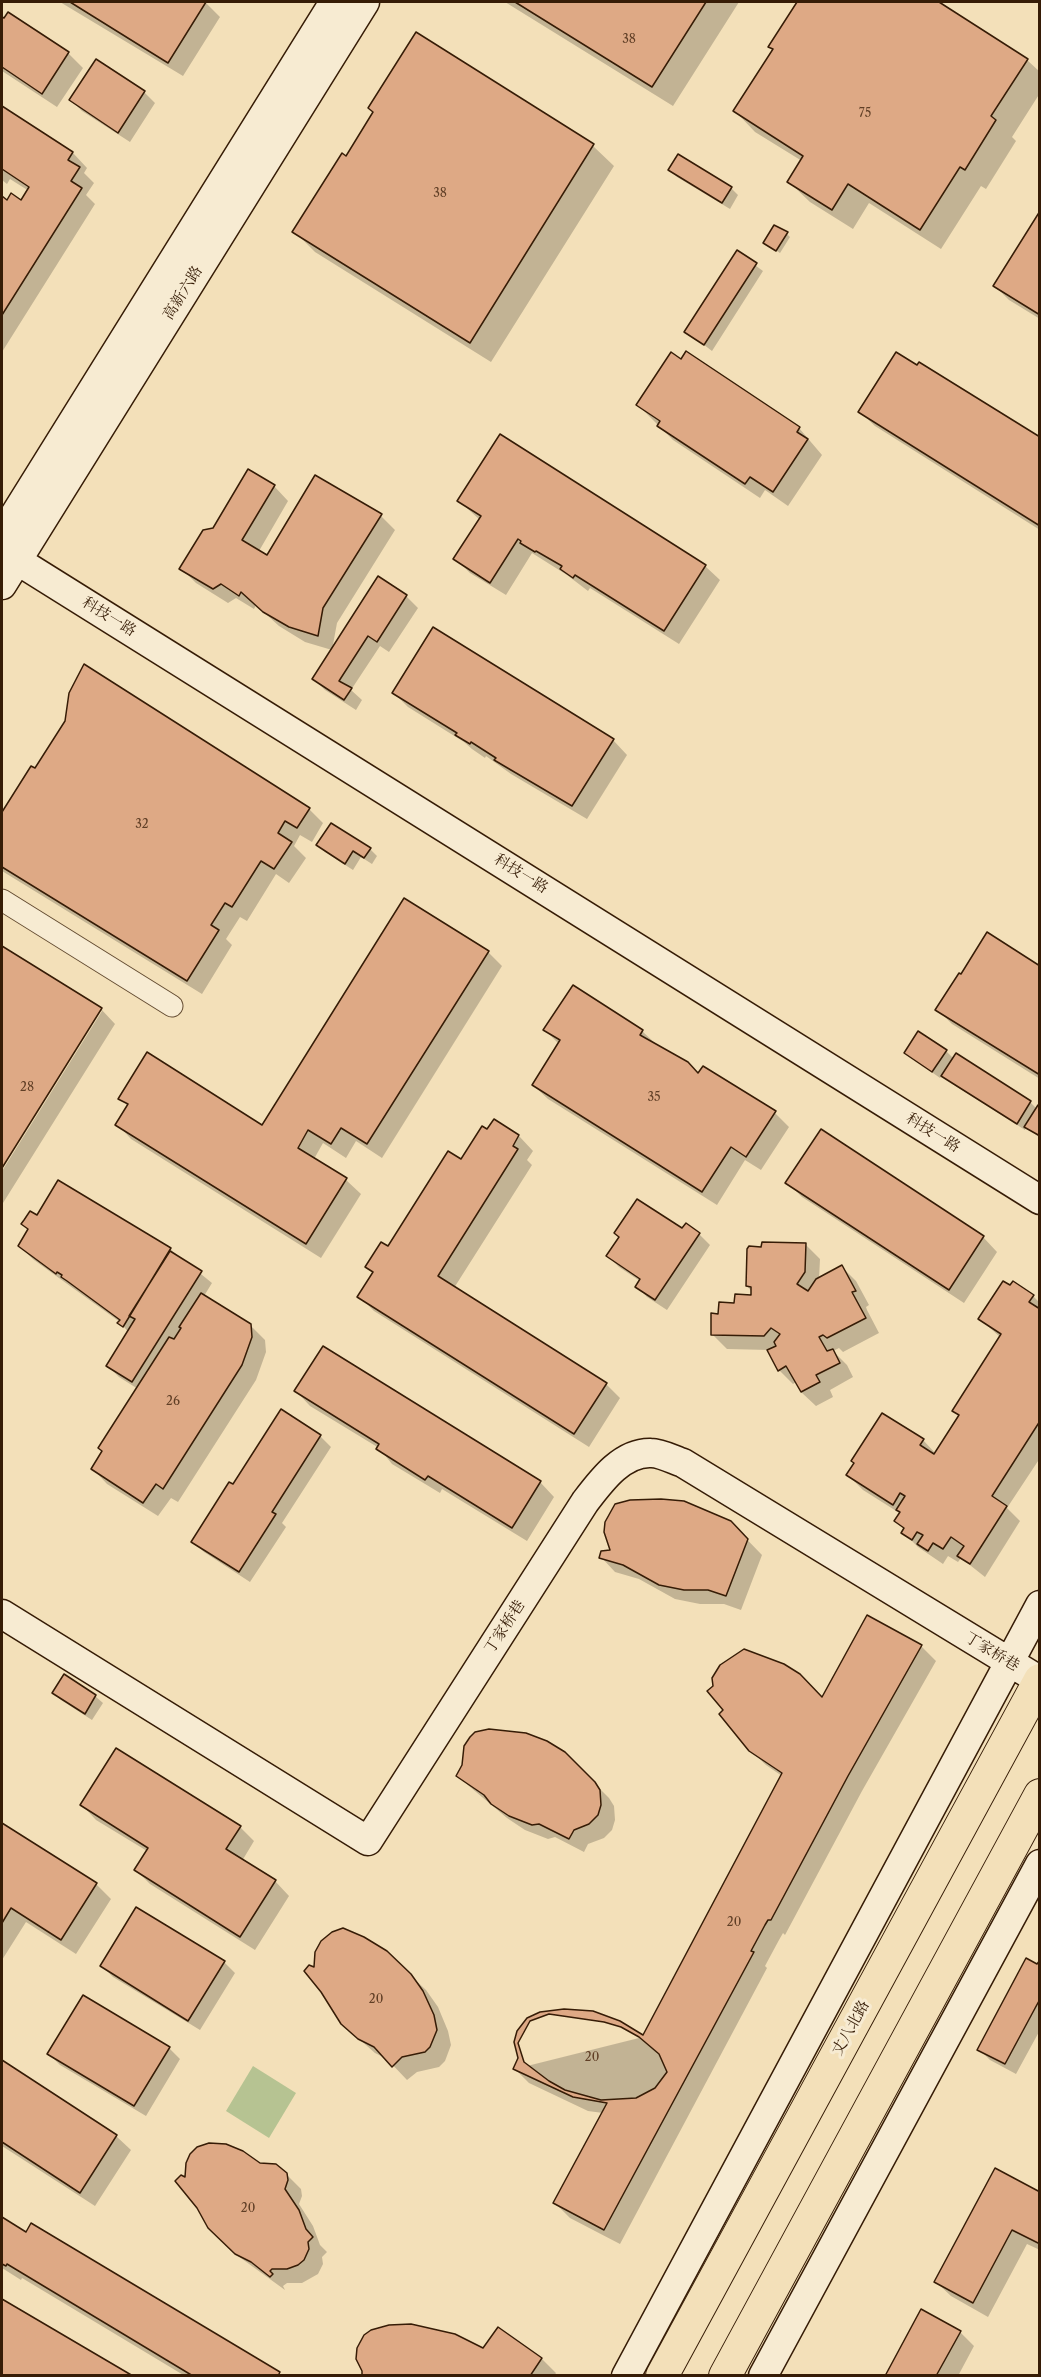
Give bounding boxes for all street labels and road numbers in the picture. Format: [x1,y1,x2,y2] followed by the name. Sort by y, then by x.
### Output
[159,263,207,323] street label: 高新六路
[79,593,139,641] street label: 科技一路
[491,850,551,898] street label: 科技一路
[903,1109,963,1157] street label: 科技一路
[481,1597,529,1657] street label: 丁家桥巷
[962,1629,1022,1675] street label: 丁家桥巷
[829,1997,873,2059] street label: 丈八北路

